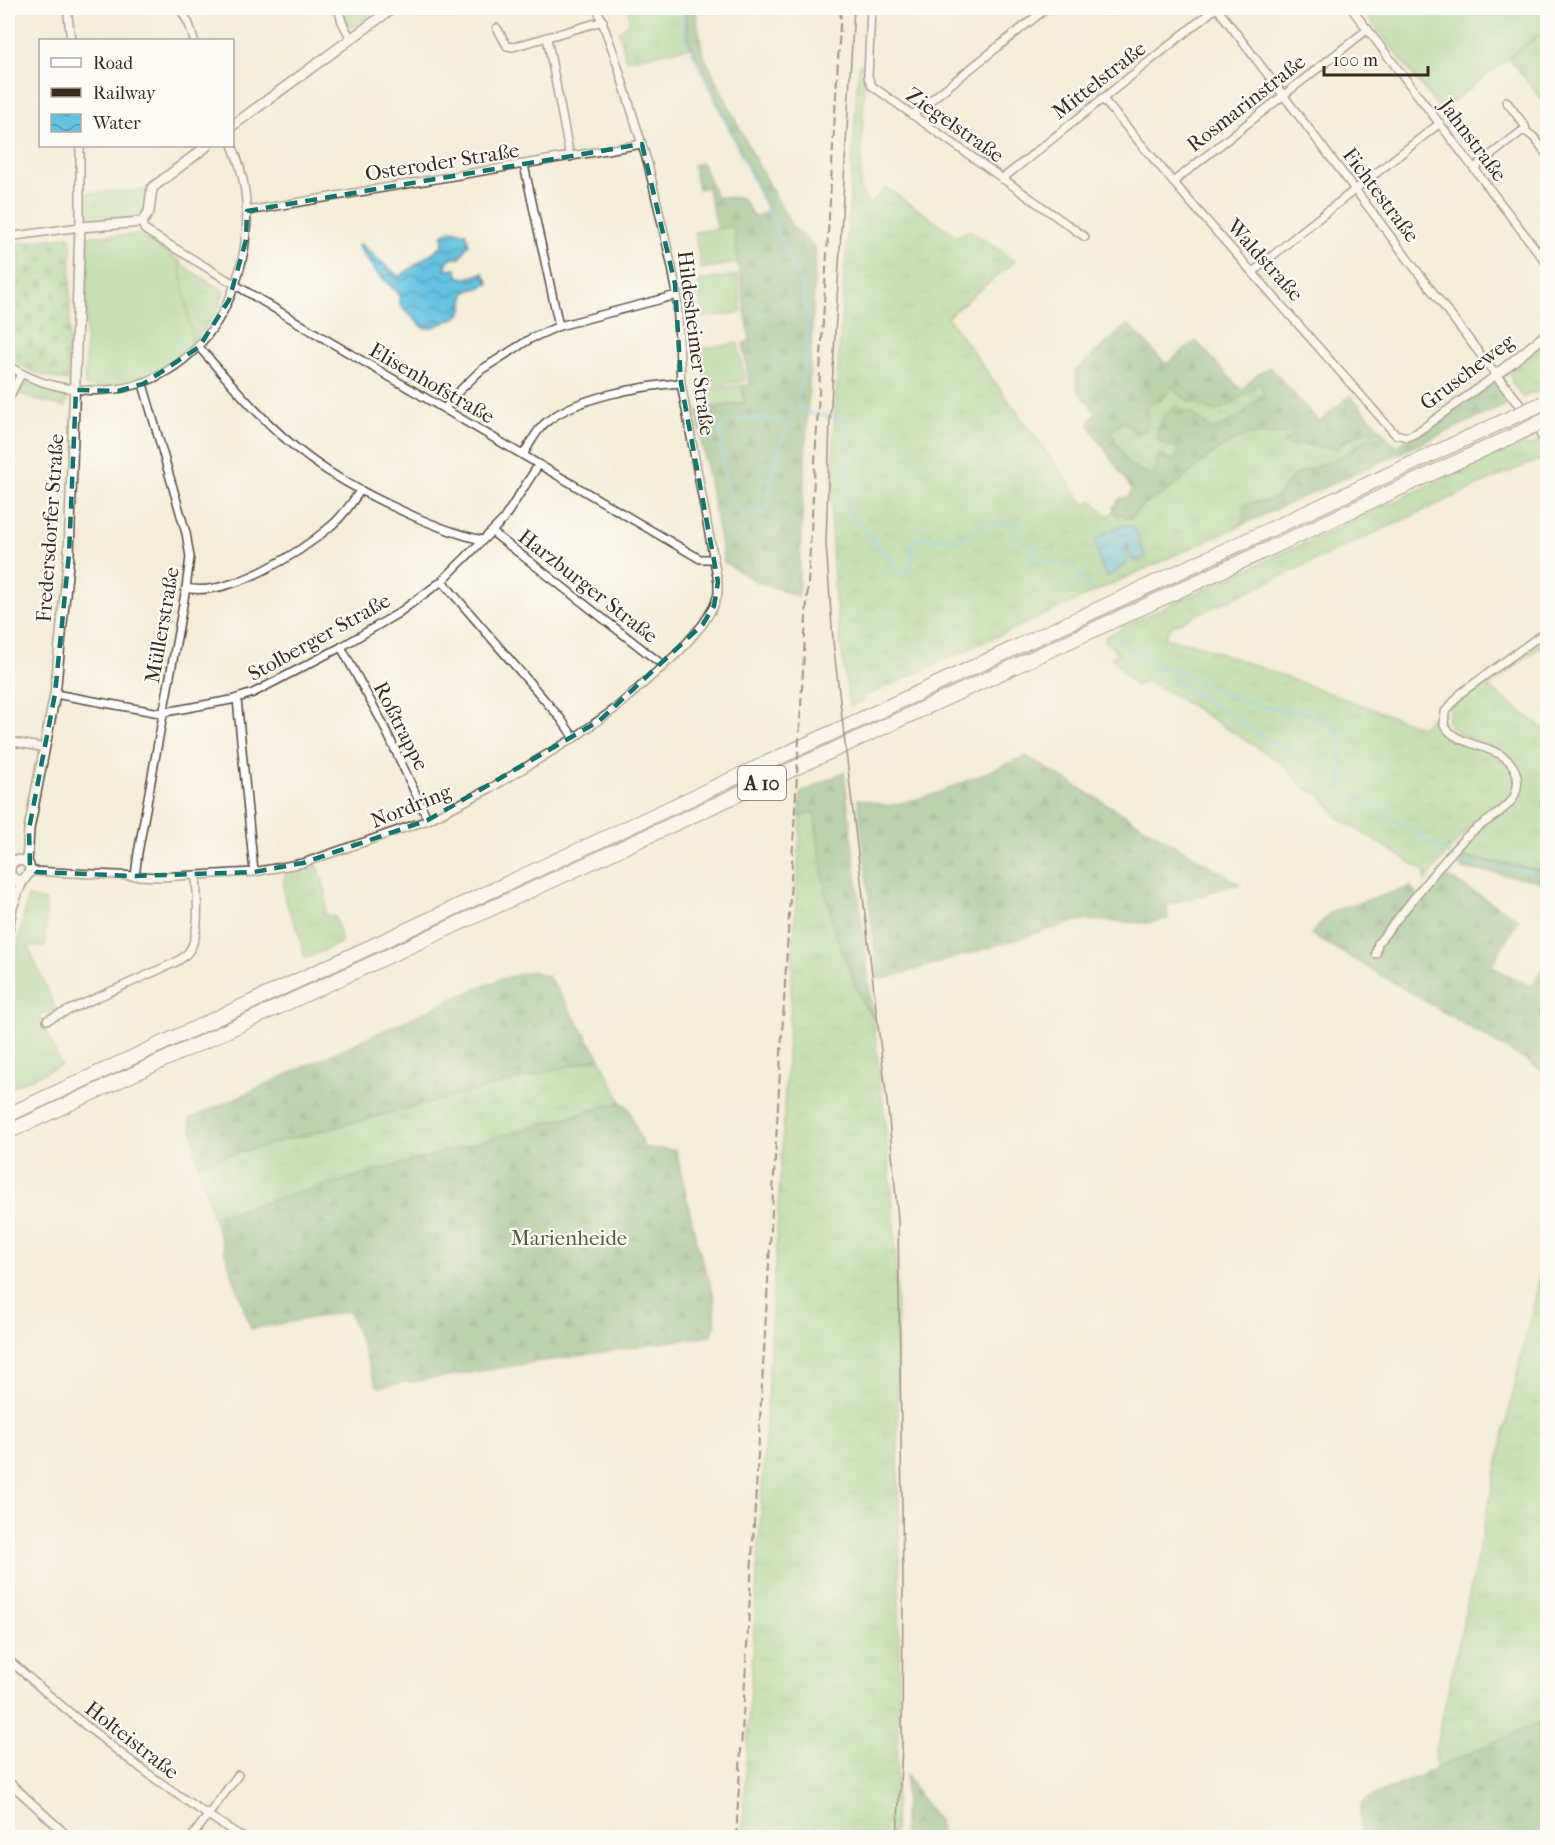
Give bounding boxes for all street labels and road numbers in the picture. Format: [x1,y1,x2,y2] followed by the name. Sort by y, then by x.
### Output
[1047,36,1151,124] street label: Mittelstraße
[1182,49,1310,157] street label: Rosmarinstraße
[902,83,1008,167] street label: Ziegelstraße
[1433,92,1512,186] street label: Jahnstraße
[363,138,521,186] street label: Osteroder Straße
[1338,143,1424,247] street label: Fichtestraße
[1221,213,1308,306] street label: Waldstraße
[673,249,719,437] street label: Hildesheimer Straße
[1415,328,1519,415] street label: Gruscheweg
[365,338,499,428] street label: Elisenhofstraße
[31,433,69,623] street label: Fredersdorfer Straße
[514,524,662,648] street label: Harzburger Straße
[140,565,184,685] street label: Müllerstraße
[244,588,394,686] street label: Stolberger Straße
[368,678,434,774] street label: Roßtrappe
[738,766,786,800] road number: A 10
[367,779,455,833] street label: Nordring
[80,1696,184,1784] street label: Holteistraße

